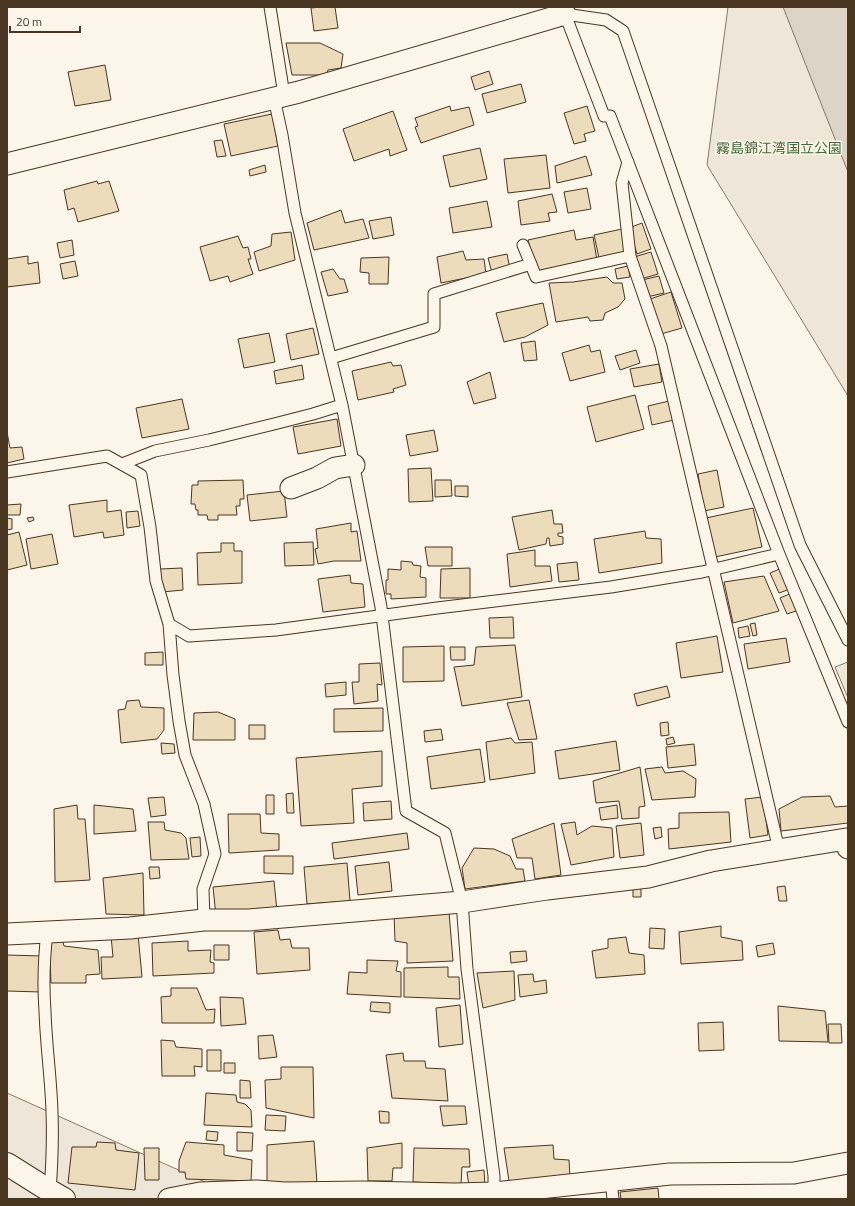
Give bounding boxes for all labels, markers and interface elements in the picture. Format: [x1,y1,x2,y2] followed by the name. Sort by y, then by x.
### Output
[10,8,80,34] scale bar
[16,12,42,31] text: 20 m
[716,137,842,158] park label: 霧島錦江湾国立公園

